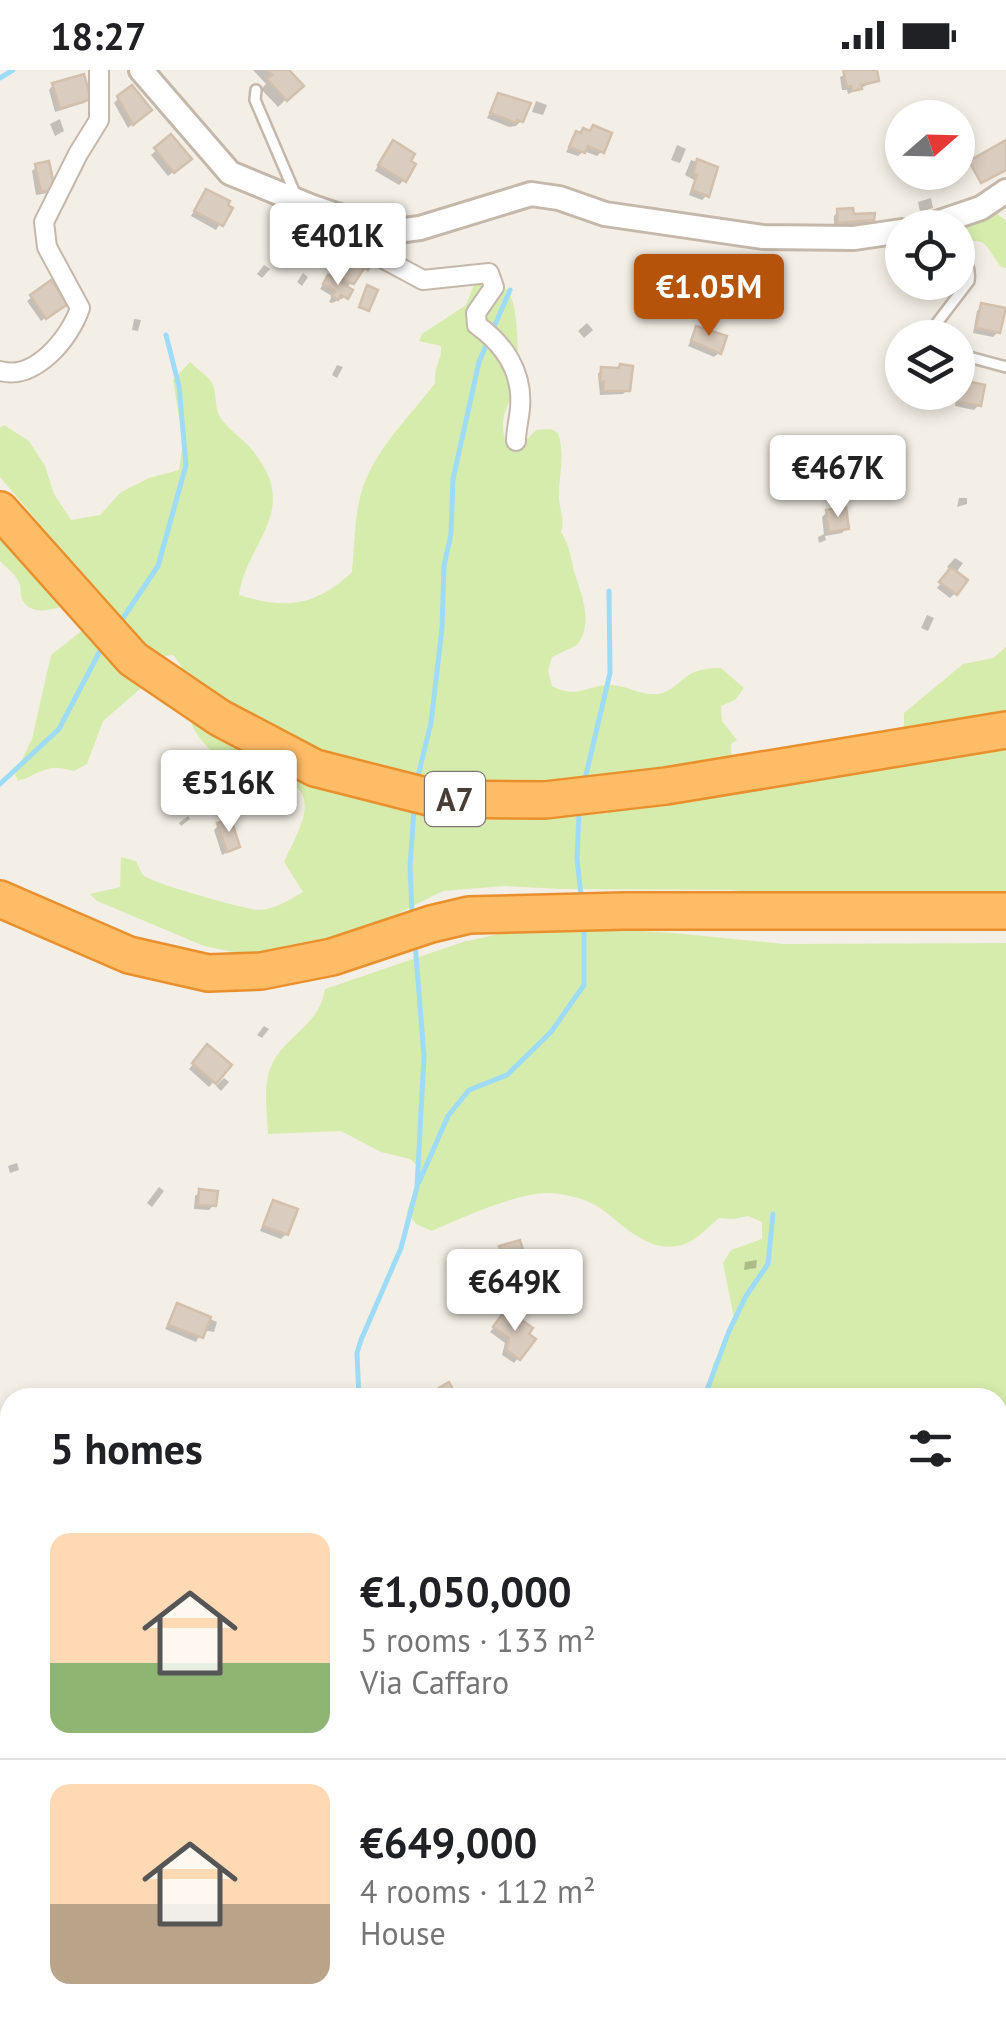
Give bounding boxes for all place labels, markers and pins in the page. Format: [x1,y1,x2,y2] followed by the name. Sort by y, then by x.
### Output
[268,203,408,288] pin: €401K
[628,254,790,339] pin: €1.05M
[768,435,908,520] pin: €467K
[159,750,299,835] pin: €516K
[445,1249,585,1334] pin: €649K

